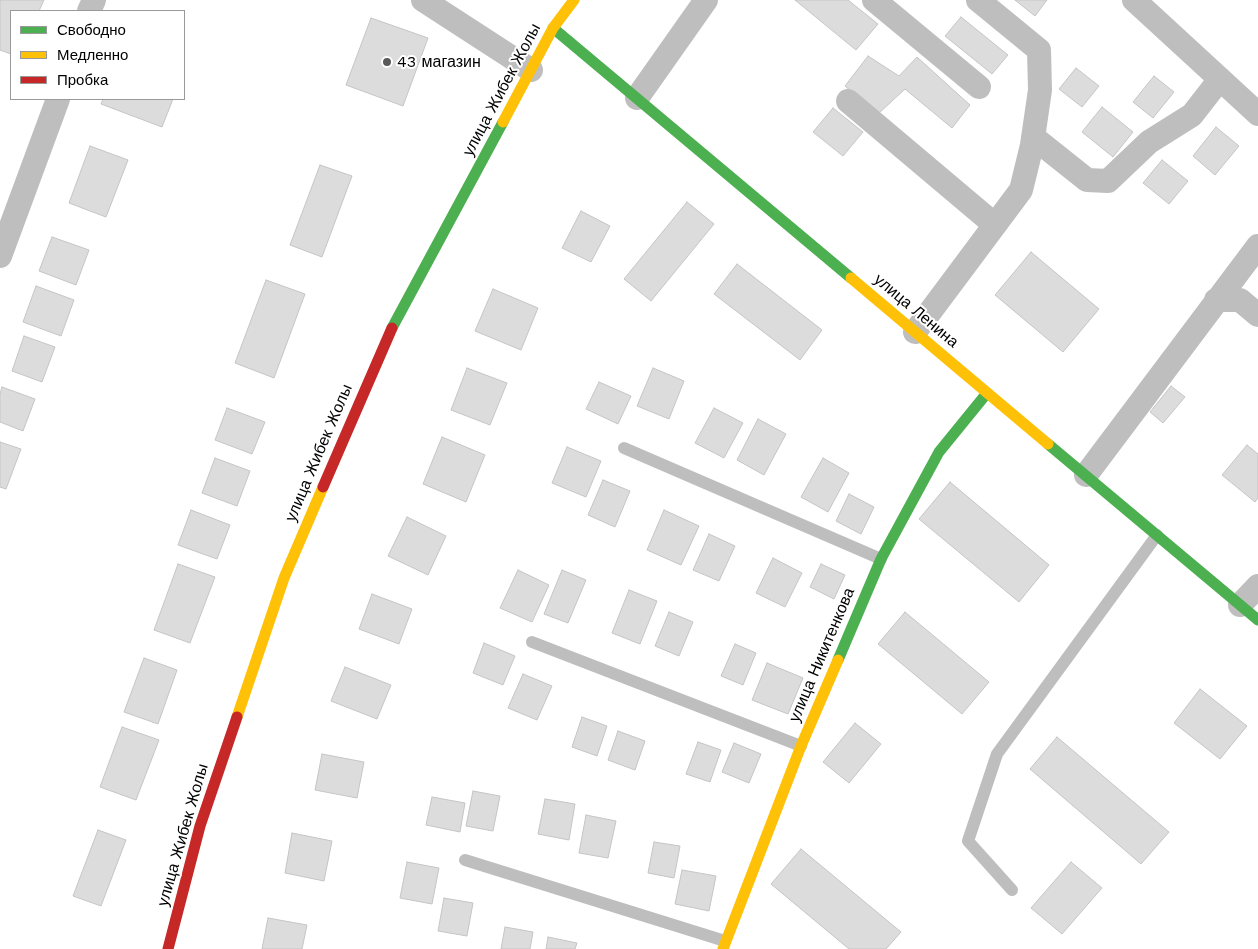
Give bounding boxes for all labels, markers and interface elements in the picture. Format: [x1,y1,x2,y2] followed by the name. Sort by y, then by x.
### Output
[10,10,185,100] legend
[459,20,545,160] street label: улица Жибек Жолы
[57,21,126,39] text: Свободно
[57,46,128,64] text: Медленно
[397,52,481,72] place label: 43 магазин
[381,56,393,68] marker: 43 магазин
[57,71,108,89] text: Пробка
[870,270,962,352] street label: улица Ленина
[281,381,357,525] street label: улица Жибек Жолы
[785,585,859,725] street label: улица Никитенкова
[153,761,213,909] street label: улица Жибек Жолы

